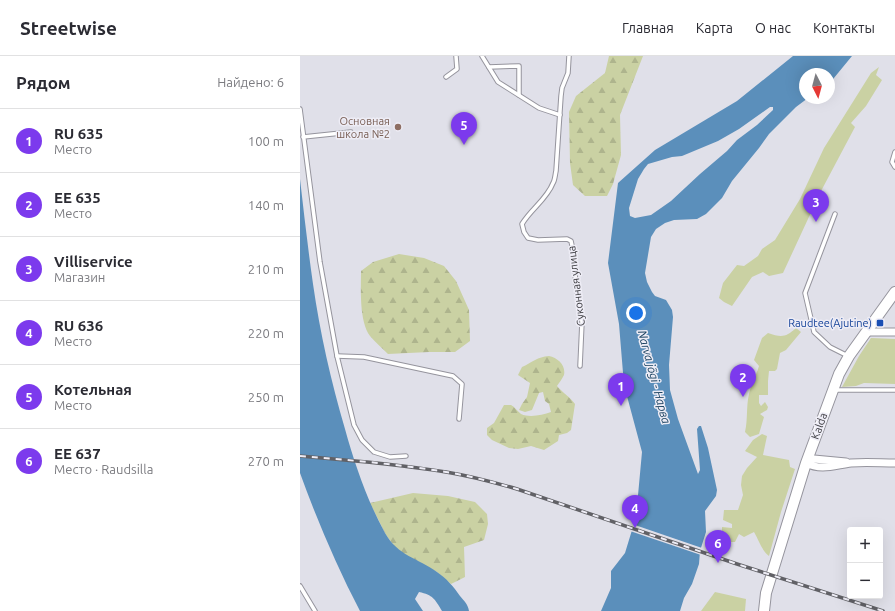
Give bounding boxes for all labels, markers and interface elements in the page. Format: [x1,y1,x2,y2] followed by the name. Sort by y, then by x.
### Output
[20,17,117,39] text: Streetwise
[622,20,674,36] text: Главная
[696,20,733,36] text: Карта
[755,20,791,36] text: О нас
[813,20,875,36] text: Контакты
[799,68,835,104] north arrow
[16,73,71,92] text: Рядом
[217,75,284,89] text: Найдено: 6
[451,112,477,145] pin: 5
[336,115,390,140] place label: Основная школа №2
[393,122,403,132] marker: Основная школа №2
[54,125,103,142] text: RU 635
[25,134,33,148] text: 1
[248,134,284,148] text: 100 m
[54,142,92,156] text: Место
[54,189,101,206] text: EE 635
[803,189,829,222] pin: 3
[25,198,33,212] text: 2
[248,198,284,212] text: 140 m
[54,206,92,220] text: Место
[565,245,587,327] street label: Суконная улица
[54,253,133,270] text: Villiservice
[25,262,33,276] text: 3
[248,262,284,276] text: 210 m
[54,270,105,284] text: Магазин
[626,303,646,323] your location
[54,317,103,334] text: RU 636
[788,317,872,330] place label: Raudtee(Ajutine)
[875,318,885,328] marker: Raudtee(Ajutine)
[25,326,33,340] text: 4
[248,326,284,340] text: 220 m
[636,329,673,426] water label: Narva jõgi - Нарва
[54,334,92,348] text: Место
[730,364,756,397] pin: 2
[608,373,634,406] pin: 1
[54,381,132,398] text: Котельная
[25,390,33,404] text: 5
[248,390,284,404] text: 250 m
[54,398,92,412] text: Место
[809,411,829,441] street label: Kalda
[54,445,101,462] text: EE 637
[25,454,33,468] text: 6
[248,454,284,468] text: 270 m
[54,462,153,476] text: Место · Raudsilla
[622,495,648,528] pin: 4
[847,527,883,599] map controls
[847,527,883,563] button: +
[705,530,731,563] pin: 6
[847,563,883,599] button: −

